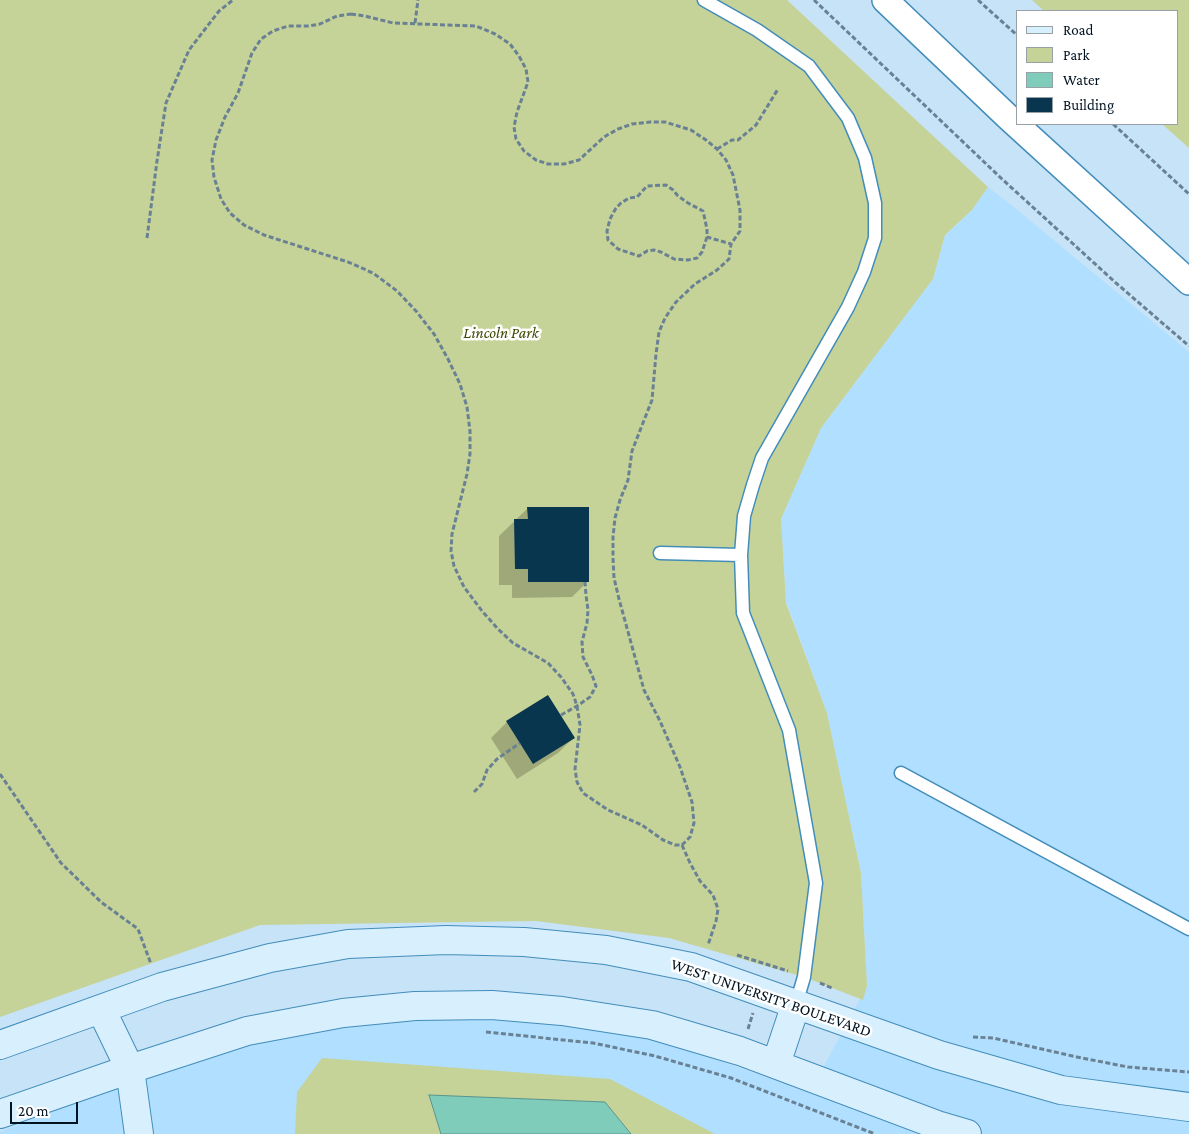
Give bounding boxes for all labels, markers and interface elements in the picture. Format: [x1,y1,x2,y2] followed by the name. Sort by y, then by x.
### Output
[1016,10,1179,125] legend
[1063,22,1093,38] text: Road
[1063,47,1090,63] text: Park
[1063,72,1100,88] text: Water
[1063,97,1114,113] text: Building
[463,323,539,343] park label: Lincoln Park
[668,955,874,1041] street label: WEST UNIVERSITY BOULEVARD
[12,1092,80,1124] scale bar
[18,1103,49,1119] text: 20 m

